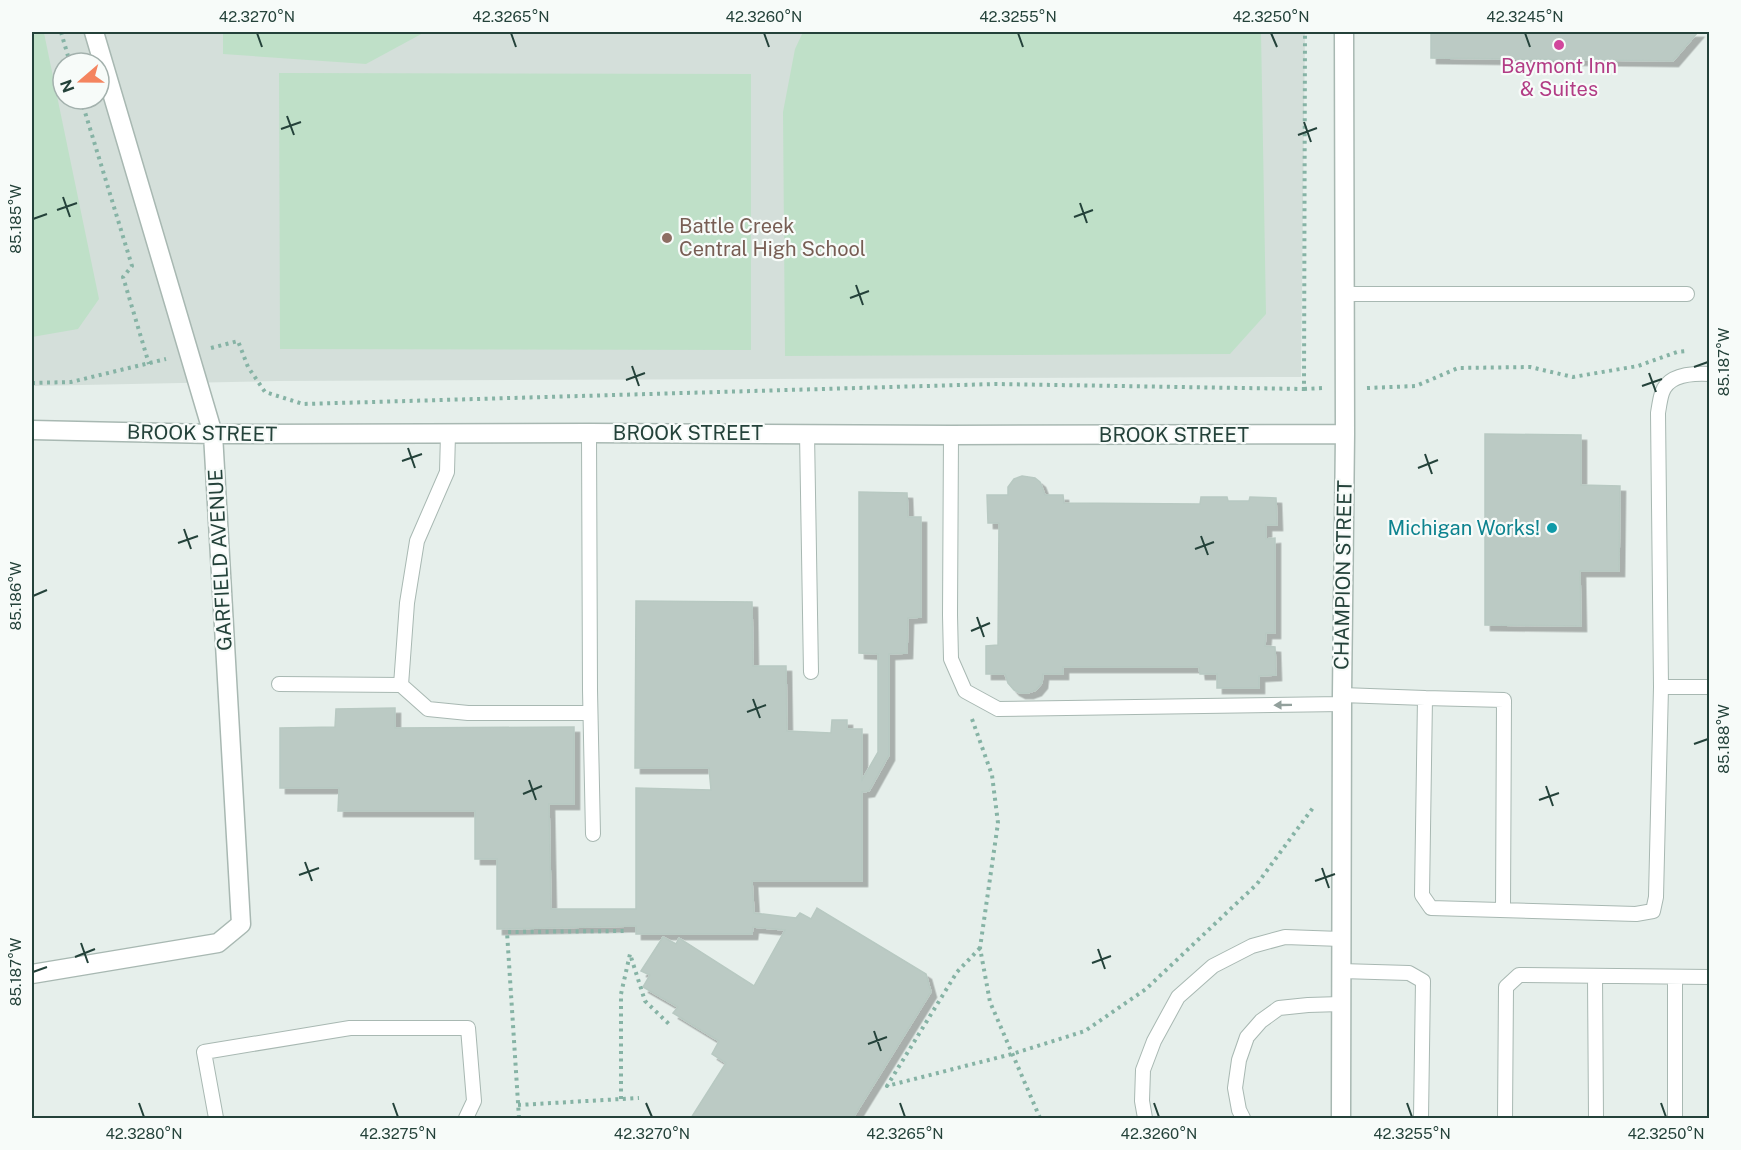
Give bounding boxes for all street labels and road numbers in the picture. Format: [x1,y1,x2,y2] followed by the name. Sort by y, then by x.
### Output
[127,420,277,446] street label: BROOK STREET
[613,421,763,445] street label: BROOK STREET
[1099,423,1249,447] street label: BROOK STREET
[203,468,237,652] street label: GARFIELD AVENUE
[1329,480,1357,670] street label: CHAMPION STREET

